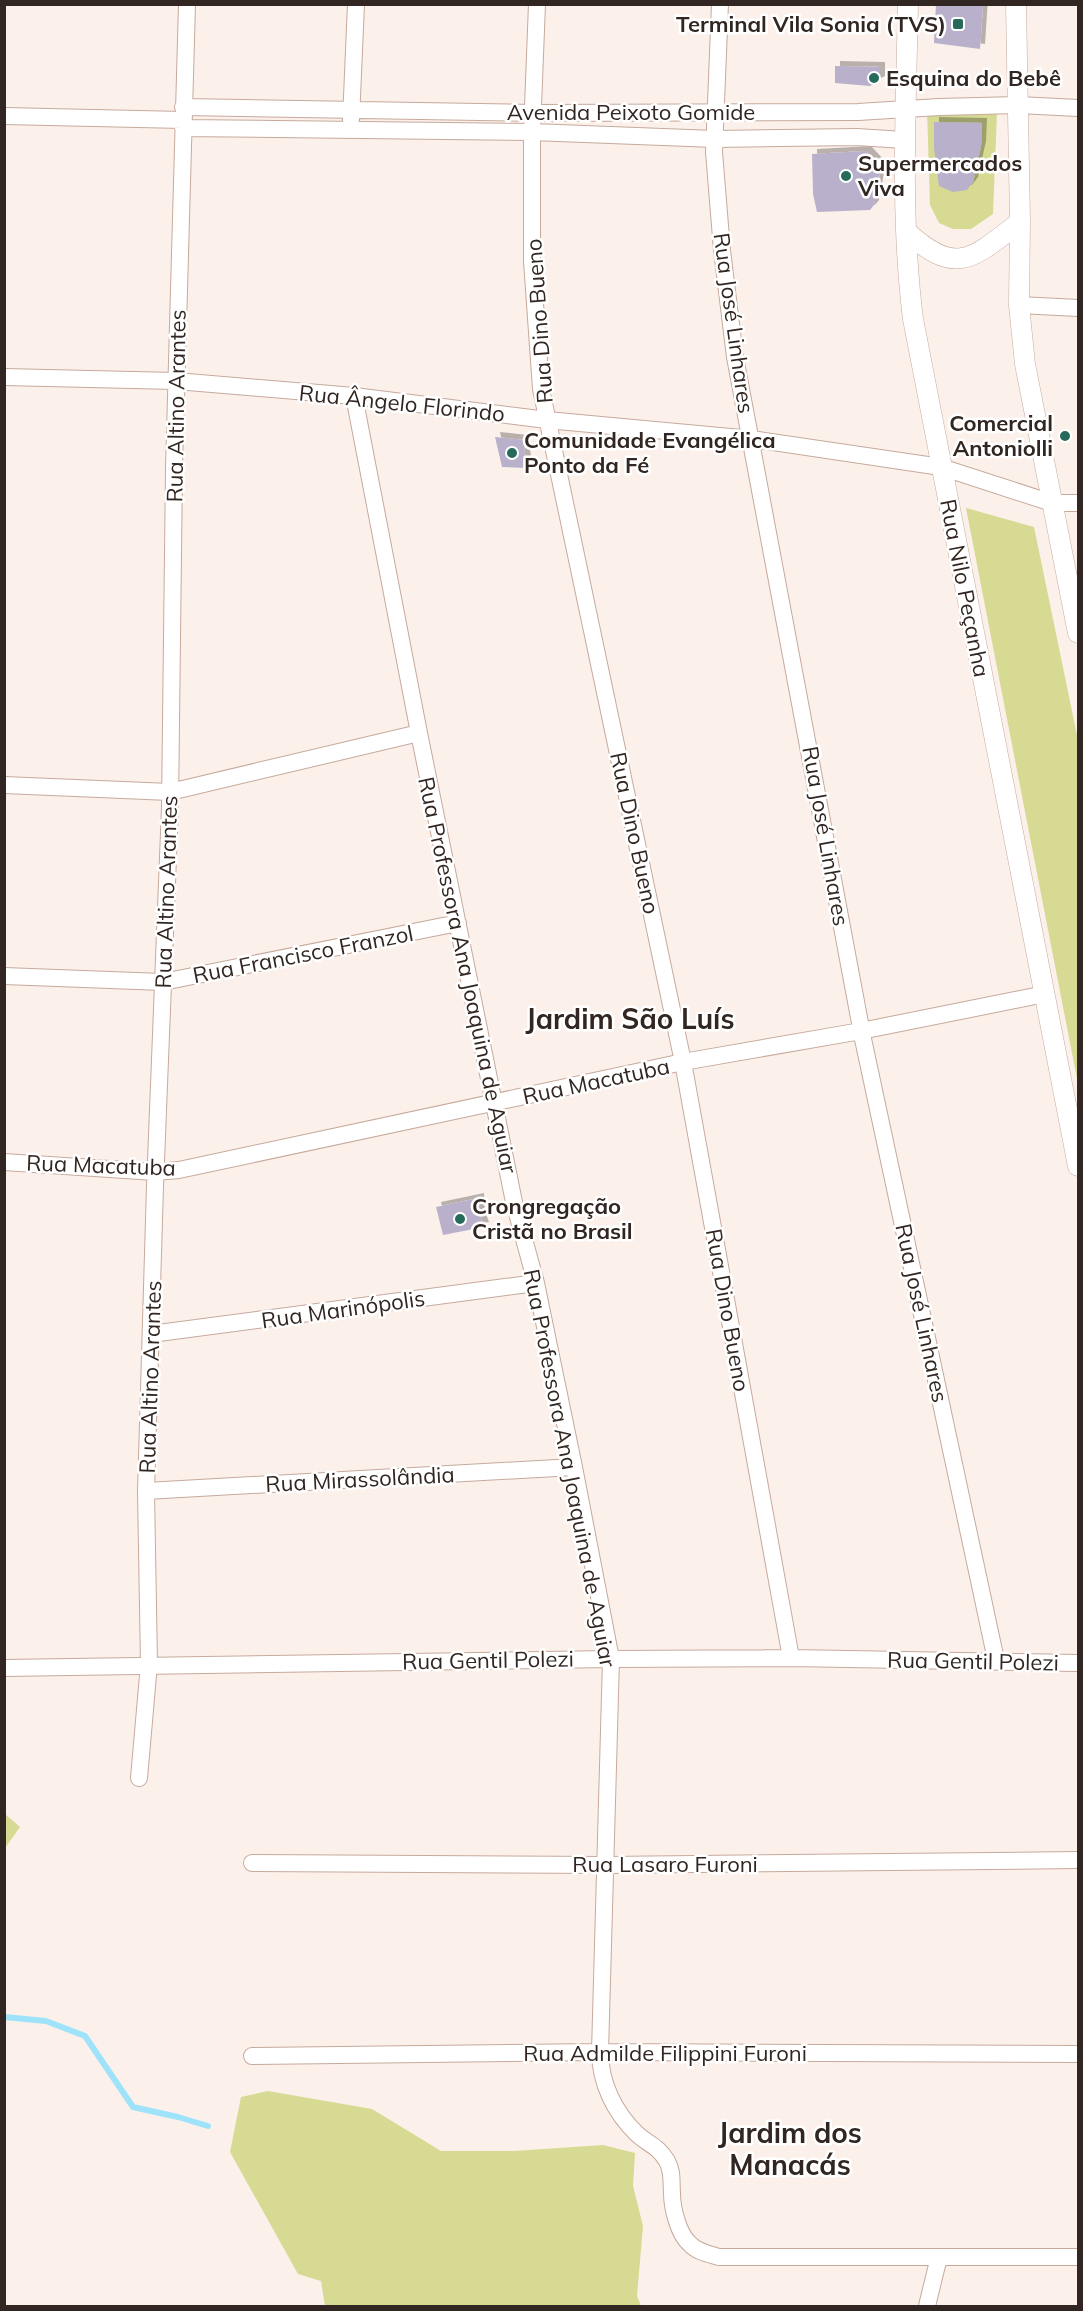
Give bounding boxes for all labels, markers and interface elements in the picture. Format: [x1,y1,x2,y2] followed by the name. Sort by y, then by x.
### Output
[676,10,946,38] place label: Terminal Vila Sonia (TVS)
[951,17,965,31] marker: Terminal Vila Sonia (TVS)
[886,64,1061,92] place label: Esquina do Bebê
[867,71,881,85] marker: Esquina do Bebê
[507,98,755,126] street label: Avenida Peixoto Gomide
[857,149,1022,202] place label: Supermercados Viva
[839,169,853,183] marker: Supermercados Viva
[707,231,761,415] street label: Rua José Linhares
[519,238,559,404] street label: Rua Dino Bueno
[160,309,192,503] street label: Rua Altino Arantes
[298,378,506,428] street label: Rua Ângelo Florindo
[949,409,1053,462] place label: Comercial Antoniolli
[524,426,776,479] place label: Comunidade Evangélica Ponto da Fé
[1058,429,1072,443] marker: Comercial Antoniolli
[505,446,519,460] marker: Comunidade Evangélica Ponto da Fé
[934,497,996,679] street label: Rua Nilo Peçanha
[796,744,856,928] street label: Rua José Linhares
[604,749,666,917] street label: Rua Dino Bueno
[412,774,524,1176] street label: Rua Professora Ana Joaquina de Aguiar
[149,795,183,989] street label: Rua Altino Arantes
[190,919,416,989] street label: Rua Francisco Franzol
[526,1001,734,1036] district label: Jardim São Luís
[520,1052,672,1110] street label: Rua Macatuba
[26,1148,176,1182] street label: Rua Macatuba
[472,1192,633,1245] place label: Crongregação Cristã no Brasil
[453,1212,467,1226] marker: Crongregação Cristã no Brasil
[889,1221,955,1405] street label: Rua José Linhares
[700,1226,756,1394] street label: Rua Dino Bueno
[518,1267,622,1669] street label: Rua Professora Ana Joaquina de Aguiar
[133,1280,167,1474] street label: Rua Altino Arantes
[259,1284,427,1334] street label: Rua Marinópolis
[265,1460,455,1498] street label: Rua Mirassolândia
[402,1645,574,1675] street label: Rua Gentil Polezi
[887,1646,1059,1676] street label: Rua Gentil Polezi
[572,1850,758,1878] street label: Rua Lasaro Furoni
[523,2039,807,2067] street label: Rua Admilde Filippini Furoni
[718,2115,862,2182] district label: Jardim dos Manacás

